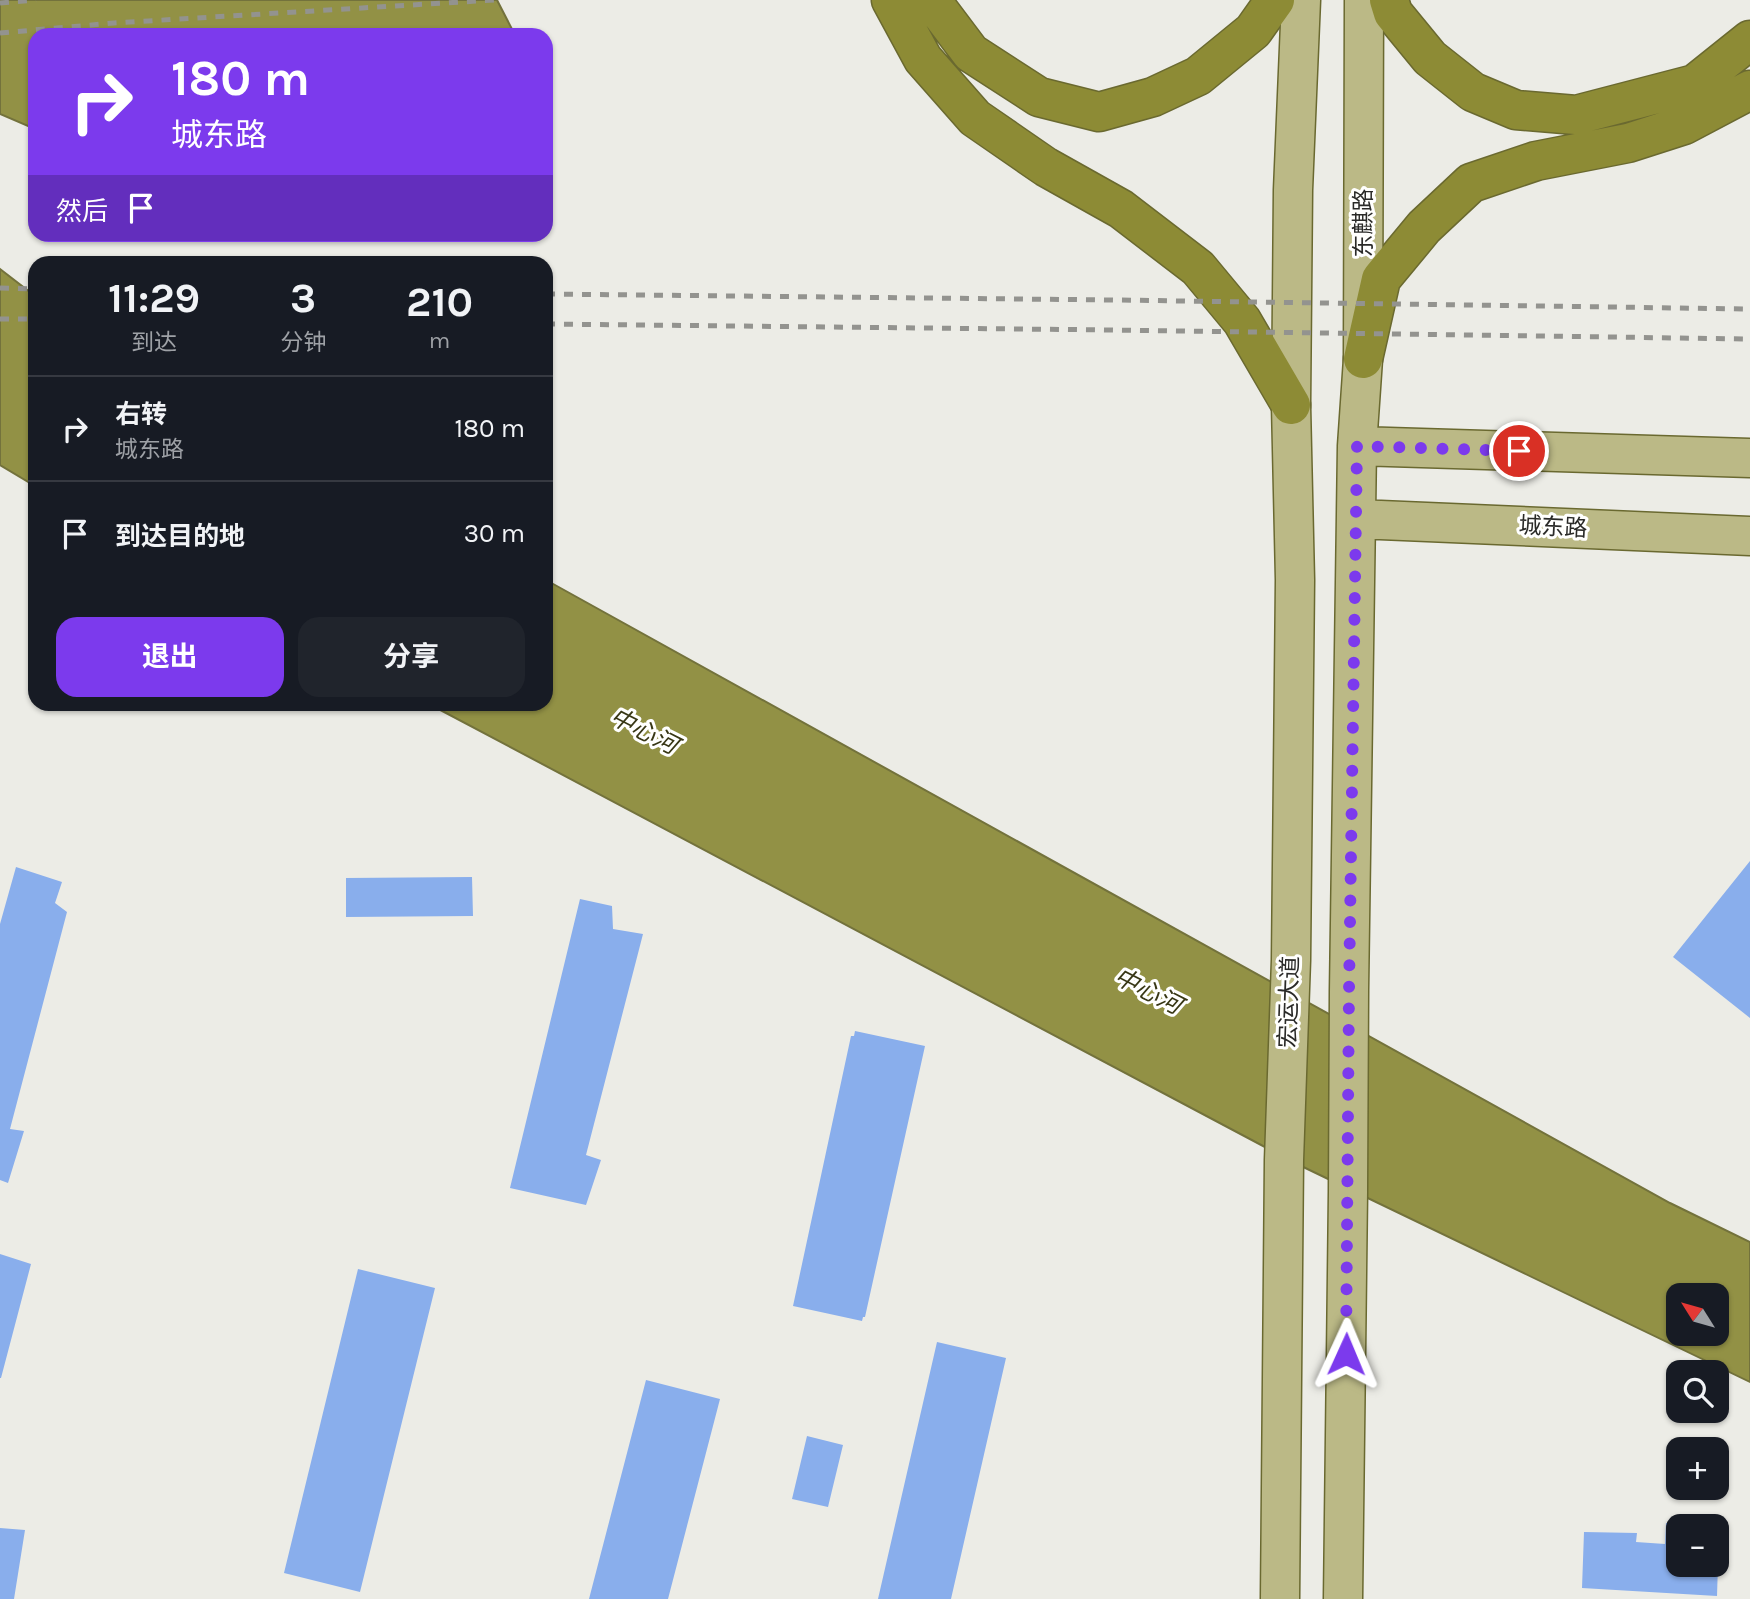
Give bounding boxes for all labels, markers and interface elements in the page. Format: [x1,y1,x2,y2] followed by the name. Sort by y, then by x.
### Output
[171,50,310,107] text: 180 m
[56,56,147,147] icon: right
[171,117,267,154] text: 城东路
[122,189,160,227] icon: arrive
[1350,189,1377,258] street label: 东麒路
[56,196,108,227] text: 然后
[108,273,200,323] text: 11:29
[290,273,316,323] text: 3
[406,277,473,327] text: 210
[429,327,450,354] text: m
[131,329,177,356] text: 到达
[280,329,326,356] text: 分钟
[115,399,167,430] text: 右转
[56,410,94,448] icon: right
[455,413,525,444] text: 180 m
[1489,421,1549,481] pin
[1500,432,1538,470] icon: arrive
[115,436,184,463] text: 城东路
[1518,512,1588,542] street label: 城东路
[56,515,94,553] icon: arrive
[464,518,525,549] text: 30 m
[115,521,245,552] text: 到达目的地
[56,617,284,697] button: 退出
[298,617,525,697] button: 分享
[606,702,686,762] water label: 中心河
[1274,956,1304,1048] street label: 宏运大道
[1110,962,1190,1022] water label: 中心河
[1666,1283,1729,1346] north arrow
[1666,1283,1729,1577] map controls
[1309,1317,1383,1391] position arrow
[1666,1360,1729,1423] button: search
[1666,1437,1729,1500] button: +
[1666,1514,1729,1577] button: −

